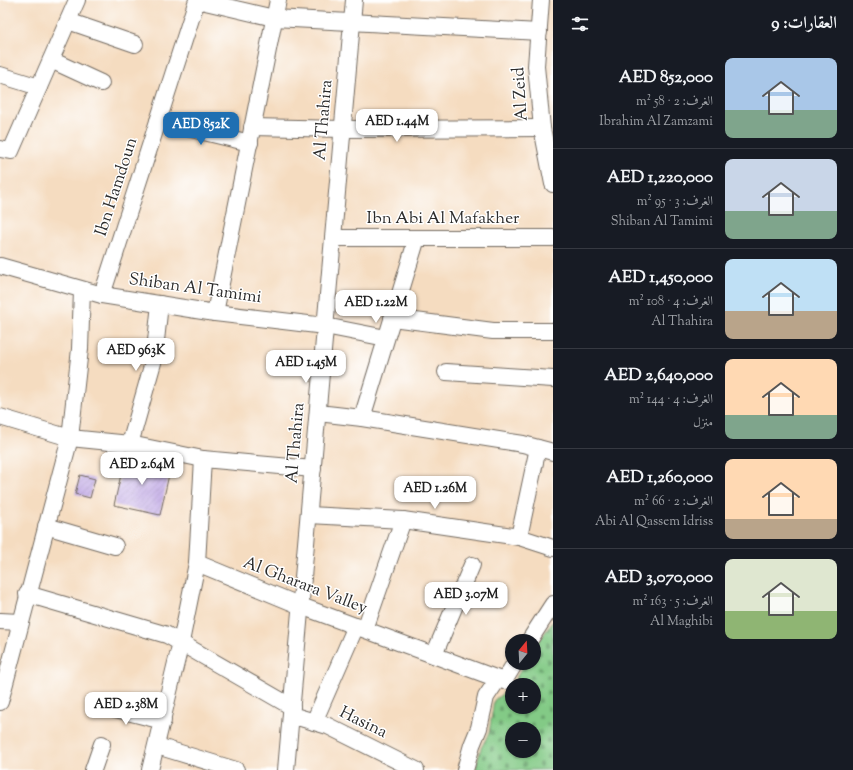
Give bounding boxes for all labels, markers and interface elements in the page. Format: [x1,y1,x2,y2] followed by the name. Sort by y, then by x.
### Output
[771,12,837,36] text: العقارات: 9
[569,13,591,35] icon: filters
[507,66,535,122] street label: Al Zeid
[619,66,713,90] text: AED 852,000
[757,74,805,122] icon: home
[309,79,339,161] street label: Al Thahira
[636,93,713,111] text: الغرف: 2 · 58 m²
[351,109,443,143] pin: AED 1.44M
[160,112,242,146] pin: AED 852K
[365,113,429,131] text: AED 1.44M
[599,113,713,131] text: Ibrahim Al Zamzami
[172,116,230,134] text: AED 852K
[90,135,144,239] street label: Ibn Hamdoun
[607,166,713,190] text: AED 1,220,000
[757,175,805,223] icon: home
[637,193,713,211] text: الغرف: 3 · 95 m²
[367,207,520,231] street label: Ibn Abi Al Mafakher
[611,213,713,231] text: Shiban Al Tamimi
[608,266,713,290] text: AED 1,450,000
[127,268,263,310] street label: Shiban Al Tamimi
[757,275,805,323] icon: home
[330,290,422,324] pin: AED 1.22M
[629,293,713,311] text: الغرف: 4 · 108 m²
[344,294,408,312] text: AED 1.22M
[651,313,713,331] text: Al Thahira
[95,338,177,372] pin: AED 963K
[107,342,165,360] text: AED 963K
[260,350,352,384] pin: AED 1.45M
[275,354,337,372] text: AED 1.45M
[604,364,713,388] text: AED 2,640,000
[757,375,805,423] icon: home
[629,391,713,409] text: الغرف: 4 · 144 m²
[281,402,311,484] street label: Al Thahira
[693,414,713,432] text: منزل
[96,452,188,486] pin: AED 2.64M
[109,456,175,474] text: AED 2.64M
[606,466,713,490] text: AED 1,260,000
[757,475,805,523] icon: home
[389,476,481,510] pin: AED 1.26M
[403,480,467,498] text: AED 1.26M
[634,493,713,511] text: الغرف: 2 · 66 m²
[595,513,713,531] text: Abi Al Qassem Idriss
[239,551,371,621] street label: Al Gharara Valley
[605,566,713,590] text: AED 3,070,000
[757,575,805,623] icon: home
[420,582,512,616] pin: AED 3.07M
[434,586,498,604] text: AED 3.07M
[632,593,713,611] text: الغرف: 5 · 163 m²
[650,613,713,631] text: Al Maghibi
[505,634,541,670] north arrow
[505,634,541,758] map controls
[505,678,541,714] button: +
[80,692,172,726] pin: AED 2.38M
[94,696,158,714] text: AED 2.38M
[335,701,391,745] street label: Hasina
[505,722,541,758] button: −

